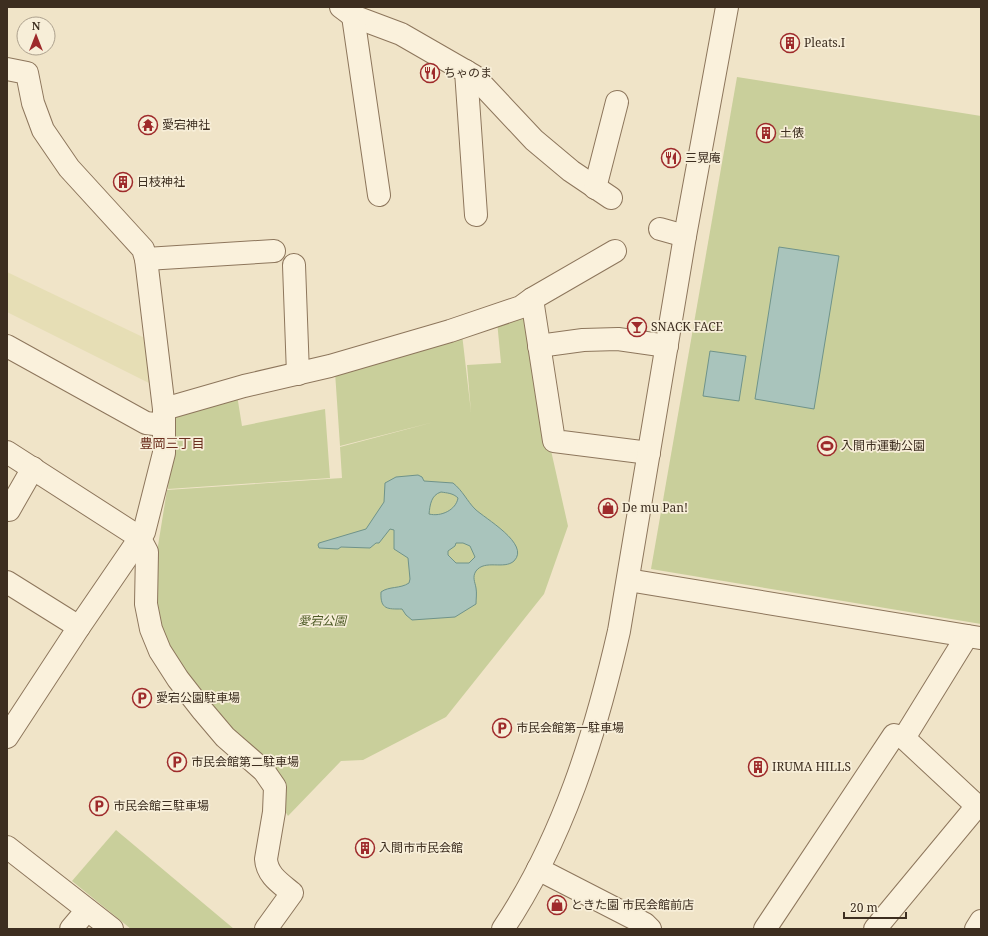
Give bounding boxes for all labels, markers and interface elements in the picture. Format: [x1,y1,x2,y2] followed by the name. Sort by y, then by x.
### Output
[16,16,56,56] north arrow
[32,18,41,33] text: N
[779,32,801,54] building icon: Pleats.I
[804,34,845,51] place label: Pleats.I
[419,62,441,84] restaurant icon: ちゃのま
[444,64,492,81] place label: ちゃのま
[137,114,159,136] temple icon: 愛宕神社
[162,116,210,133] place label: 愛宕神社
[755,122,777,144] building icon: 土俵
[780,124,804,141] place label: 土俵
[660,147,682,169] restaurant icon: 三晃庵
[685,149,721,166] place label: 三晃庵
[112,171,134,193] building icon: 日枝神社
[137,173,185,190] place label: 日枝神社
[626,316,648,338] bar icon: SNACK FACE
[651,318,723,335] place label: SNACK FACE
[139,434,205,452] district label: 豊岡三丁目
[816,435,838,457] sports icon: 入間市運動公園
[841,437,925,454] place label: 入間市運動公園
[597,497,619,519] shop icon: De mu Pan!
[622,499,688,516] place label: De mu Pan!
[298,612,348,629] park label: 愛宕公園
[131,687,153,709] parking icon: 愛宕公園駐車場
[156,689,240,706] place label: 愛宕公園駐車場
[491,717,513,739] parking icon: 市民会館第一駐車場
[516,719,624,736] place label: 市民会館第一駐車場
[166,751,188,773] parking icon: 市民会館第二駐車場
[191,753,299,770] place label: 市民会館第二駐車場
[747,756,769,778] building icon: IRUMA HILLS
[772,758,851,775] place label: IRUMA HILLS
[88,795,110,817] parking icon: 市民会館三駐車場
[113,797,209,814] place label: 市民会館三駐車場
[354,837,376,859] building icon: 入間市市民会館
[379,839,463,856] place label: 入間市市民会館
[546,894,568,916] shop icon: ときた園 市民会館前店
[844,894,906,920] scale bar
[571,896,694,913] place label: ときた園 市民会館前店
[850,899,878,916] text: 20 m

